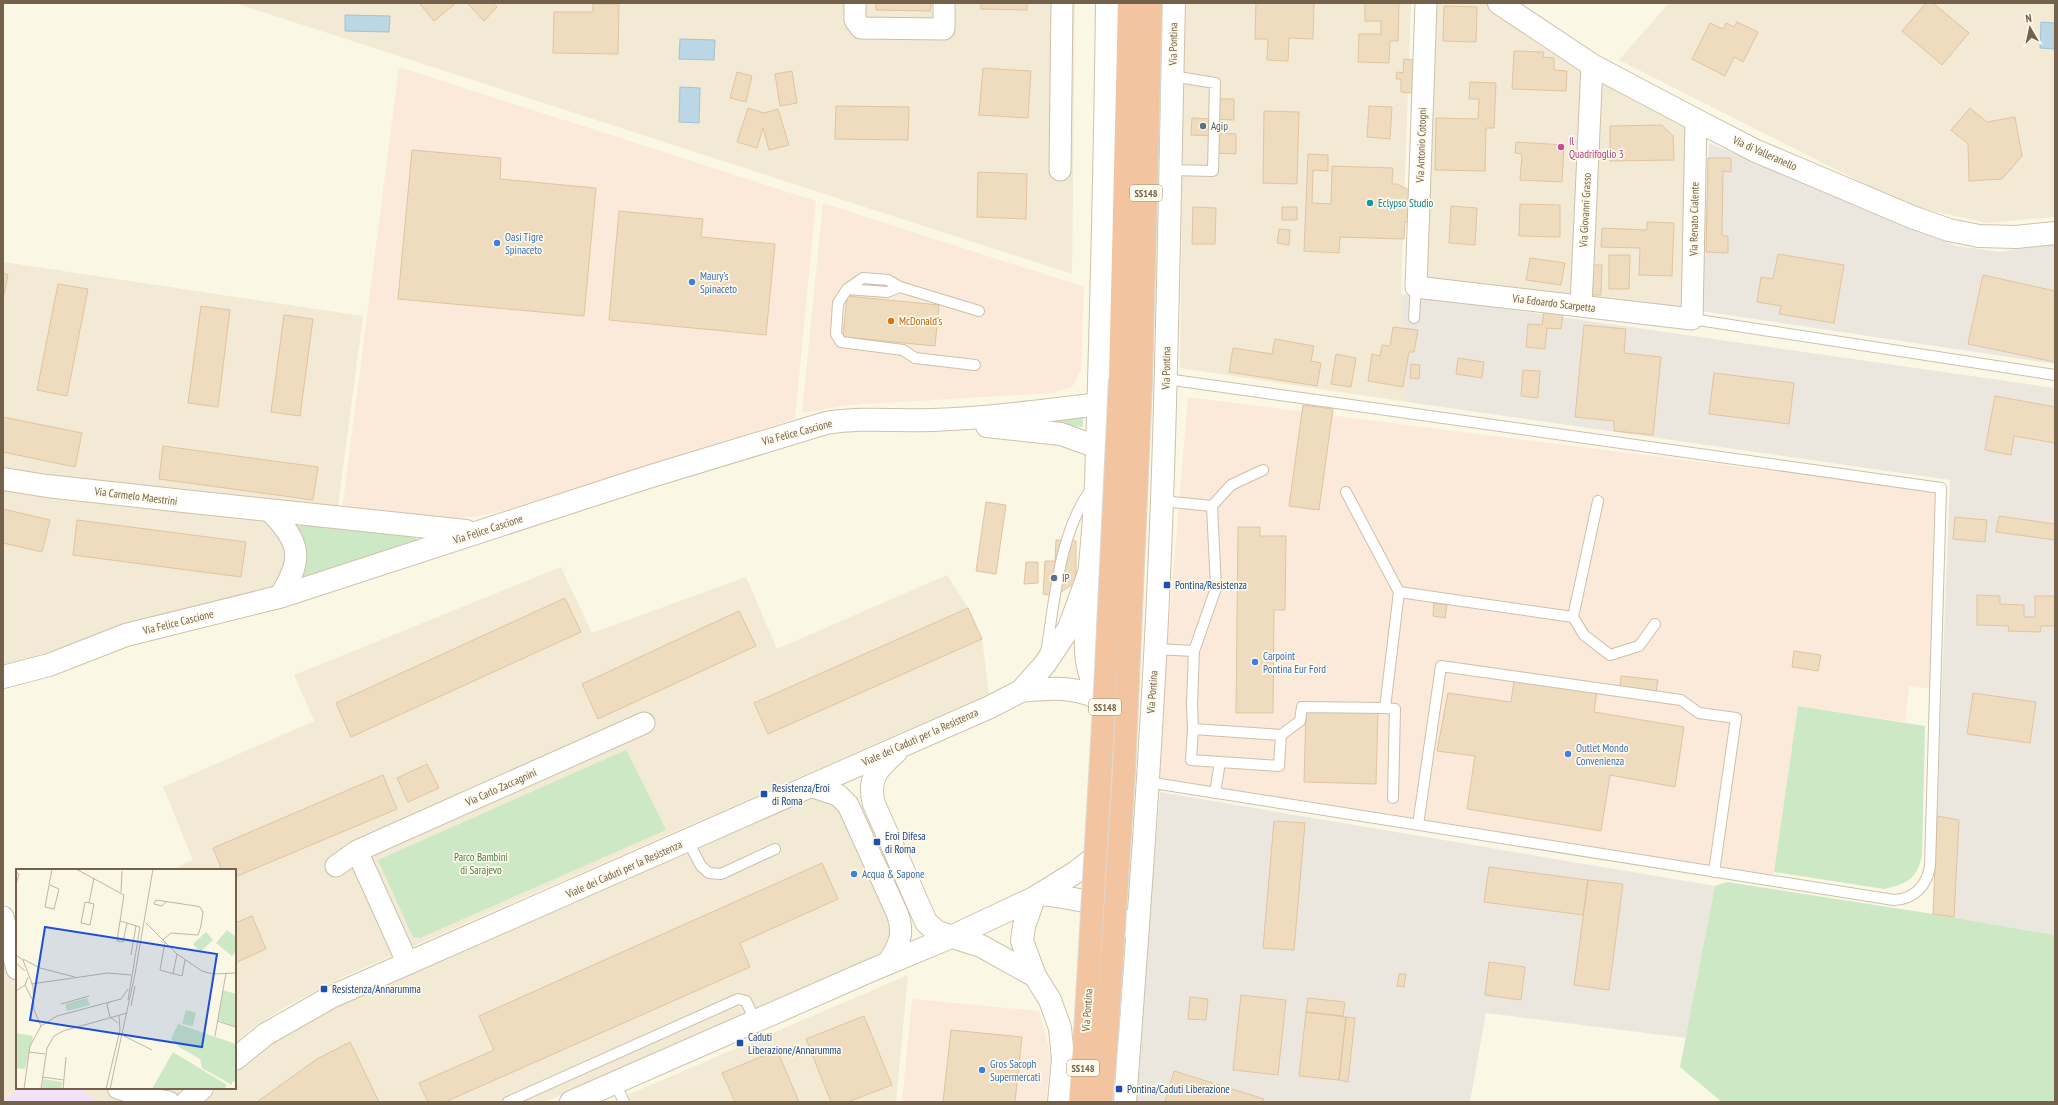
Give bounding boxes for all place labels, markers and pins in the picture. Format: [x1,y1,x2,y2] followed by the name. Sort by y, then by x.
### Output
[1211,119,1228,133] place label: Agip
[1198,121,1208,131] marker: Agip
[1569,134,1624,161] place label: Il Quadrifoglio 3
[1556,142,1566,152] marker: Il Quadrifoglio 3
[1378,196,1434,210] place label: Eclypso Studio
[1365,198,1375,208] marker: Eclypso Studio
[505,230,544,257] place label: Oasi Tigre Spinaceto
[492,238,502,248] marker: Oasi Tigre Spinaceto
[700,269,737,296] place label: Maury's Spinaceto
[687,277,697,287] marker: Maury's Spinaceto
[899,314,942,328] place label: McDonald's
[886,316,896,326] marker: McDonald's
[1062,571,1070,585] place label: IP
[1049,573,1059,583] marker: IP
[1175,578,1247,592] place label: Pontina/Resistenza
[1162,580,1172,590] marker: Pontina/Resistenza
[1263,649,1326,676] place label: Carpoint Pontina Eur Ford
[1250,657,1260,667] marker: Carpoint Pontina Eur Ford
[1576,741,1629,768] place label: Outlet Mondo Convenienza
[1563,749,1573,759] marker: Outlet Mondo Convenienza
[772,781,830,808] place label: Resistenza/Eroi di Roma
[759,789,769,799] marker: Resistenza/Eroi di Roma
[885,829,926,856] place label: Eroi Difesa di Roma
[872,837,882,847] marker: Eroi Difesa di Roma
[862,867,925,881] place label: Acqua & Sapone
[849,869,859,879] marker: Acqua & Sapone
[332,982,421,996] place label: Resistenza/Annarumma
[319,984,329,994] marker: Resistenza/Annarumma
[748,1030,841,1057] place label: Caduti Liberazione/Annarumma
[735,1038,745,1048] marker: Caduti Liberazione/Annarumma
[990,1057,1040,1084] place label: Gros Sacoph Supermercati
[977,1065,987,1075] marker: Gros Sacoph Supermercati
[1127,1082,1230,1096] place label: Pontina/Caduti Liberazione
[1114,1084,1124,1094] marker: Pontina/Caduti Liberazione

